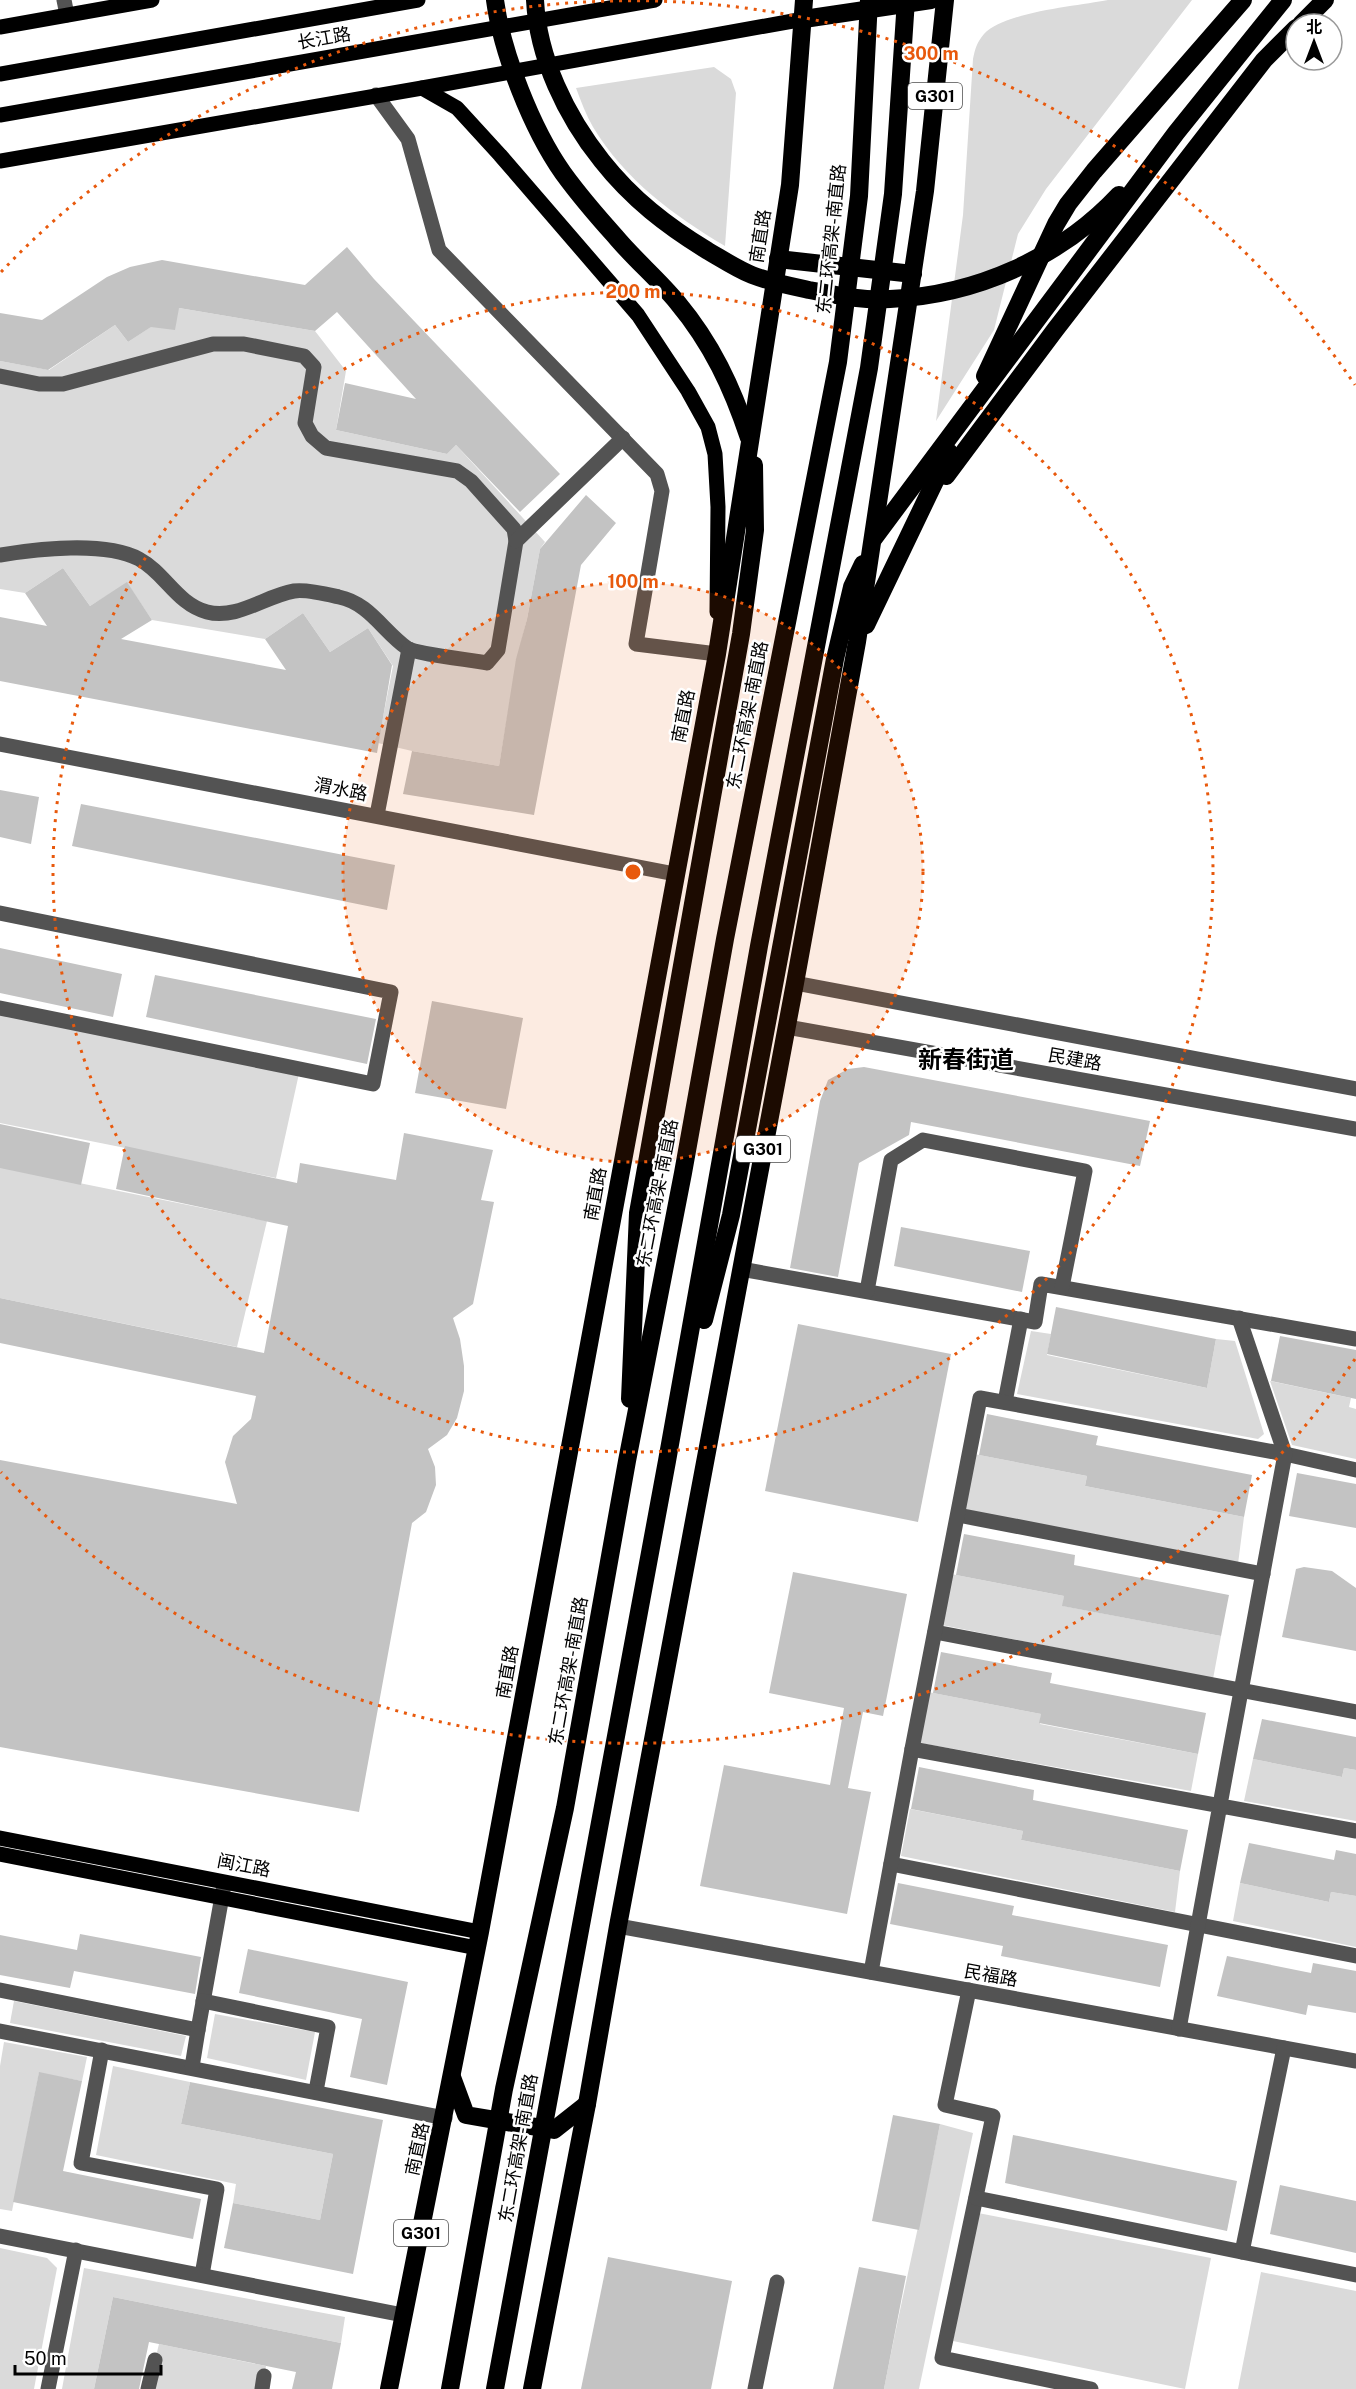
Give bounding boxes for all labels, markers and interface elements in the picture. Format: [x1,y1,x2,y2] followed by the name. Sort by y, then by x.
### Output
[1284,12,1344,72] north arrow
[1306,18,1322,37] text: 北
[296,23,352,53] street label: 长江路
[903,43,959,64] text: 300 m
[908,83,962,109] road number: G301
[813,163,849,315] street label: 东二环高架-南直路
[745,208,775,264] street label: 南直路
[606,281,660,302] text: 200 m
[607,571,659,592] text: 100 m
[722,639,772,791] street label: 东二环高架-南直路
[668,687,698,745] street label: 南直路
[312,774,370,804] street label: 渭水路
[623,862,643,882] centre of rings
[1047,1044,1103,1074] street label: 民建路
[918,1045,1014,1073] district label: 新春街道
[632,1117,682,1269] street label: 东二环高架-南直路
[736,1136,790,1162] road number: G301
[580,1166,610,1222] street label: 南直路
[545,1595,591,1747] street label: 东二环高架-南直路
[492,1644,522,1700] street label: 南直路
[215,1850,273,1880] street label: 闽江路
[963,1960,1019,1990] street label: 民福路
[495,2072,541,2224] street label: 东二环高架-南直路
[401,2120,433,2178] street label: 南直路
[394,2220,448,2246] road number: G301
[15,2338,160,2376] scale bar
[24,2348,67,2369] text: 50 m

